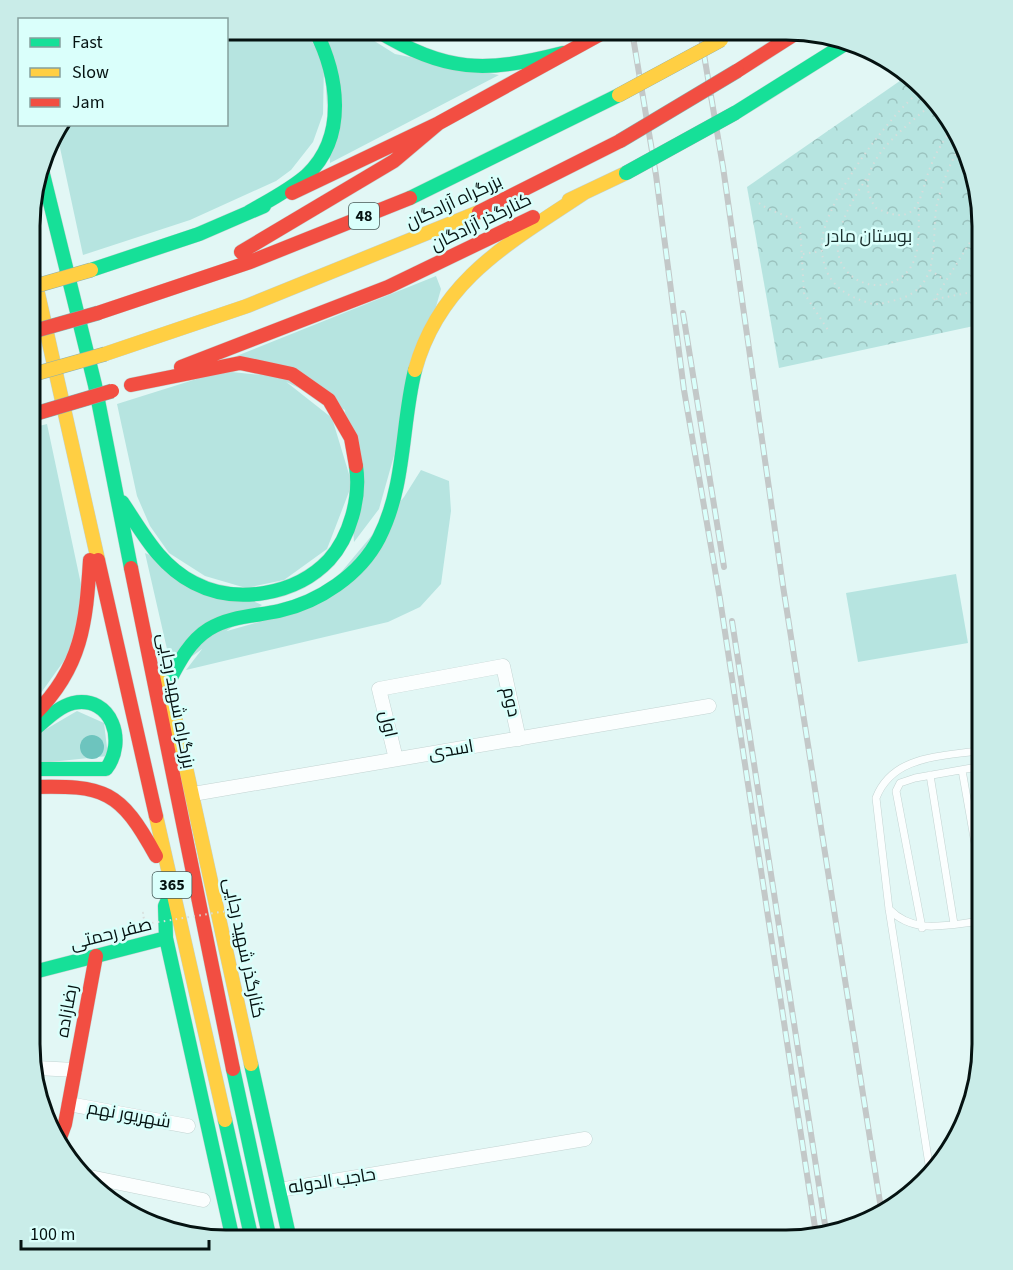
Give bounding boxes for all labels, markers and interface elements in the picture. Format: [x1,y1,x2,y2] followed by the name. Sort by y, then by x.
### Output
[18,18,228,126] legend
[72,30,103,55] text: Fast
[72,60,109,85] text: Slow
[72,90,105,115] text: Jam
[402,169,506,235] street label: بزرگراه آزادگان
[426,187,536,257] street label: کنارگذر آزادگان
[349,203,379,229] road number: 48
[825,224,912,249] park label: بوستان مادر
[151,631,201,771] street label: بزرگراه شهید رجایی
[496,685,526,719] street label: دوم
[373,708,403,740] street label: اول
[426,734,476,766] street label: اسدی
[152,872,192,898] road number: 365
[217,876,271,1020] street label: کنارگذر شهید رجایی
[68,912,154,956] street label: صفر رحمتی
[50,982,84,1040] street label: رضازاده
[85,1095,173,1135] street label: شهریور نهم
[286,1162,378,1200] street label: حاجب الدوله
[21,1213,208,1251] scale bar
[30,1222,75,1247] text: 100 m

